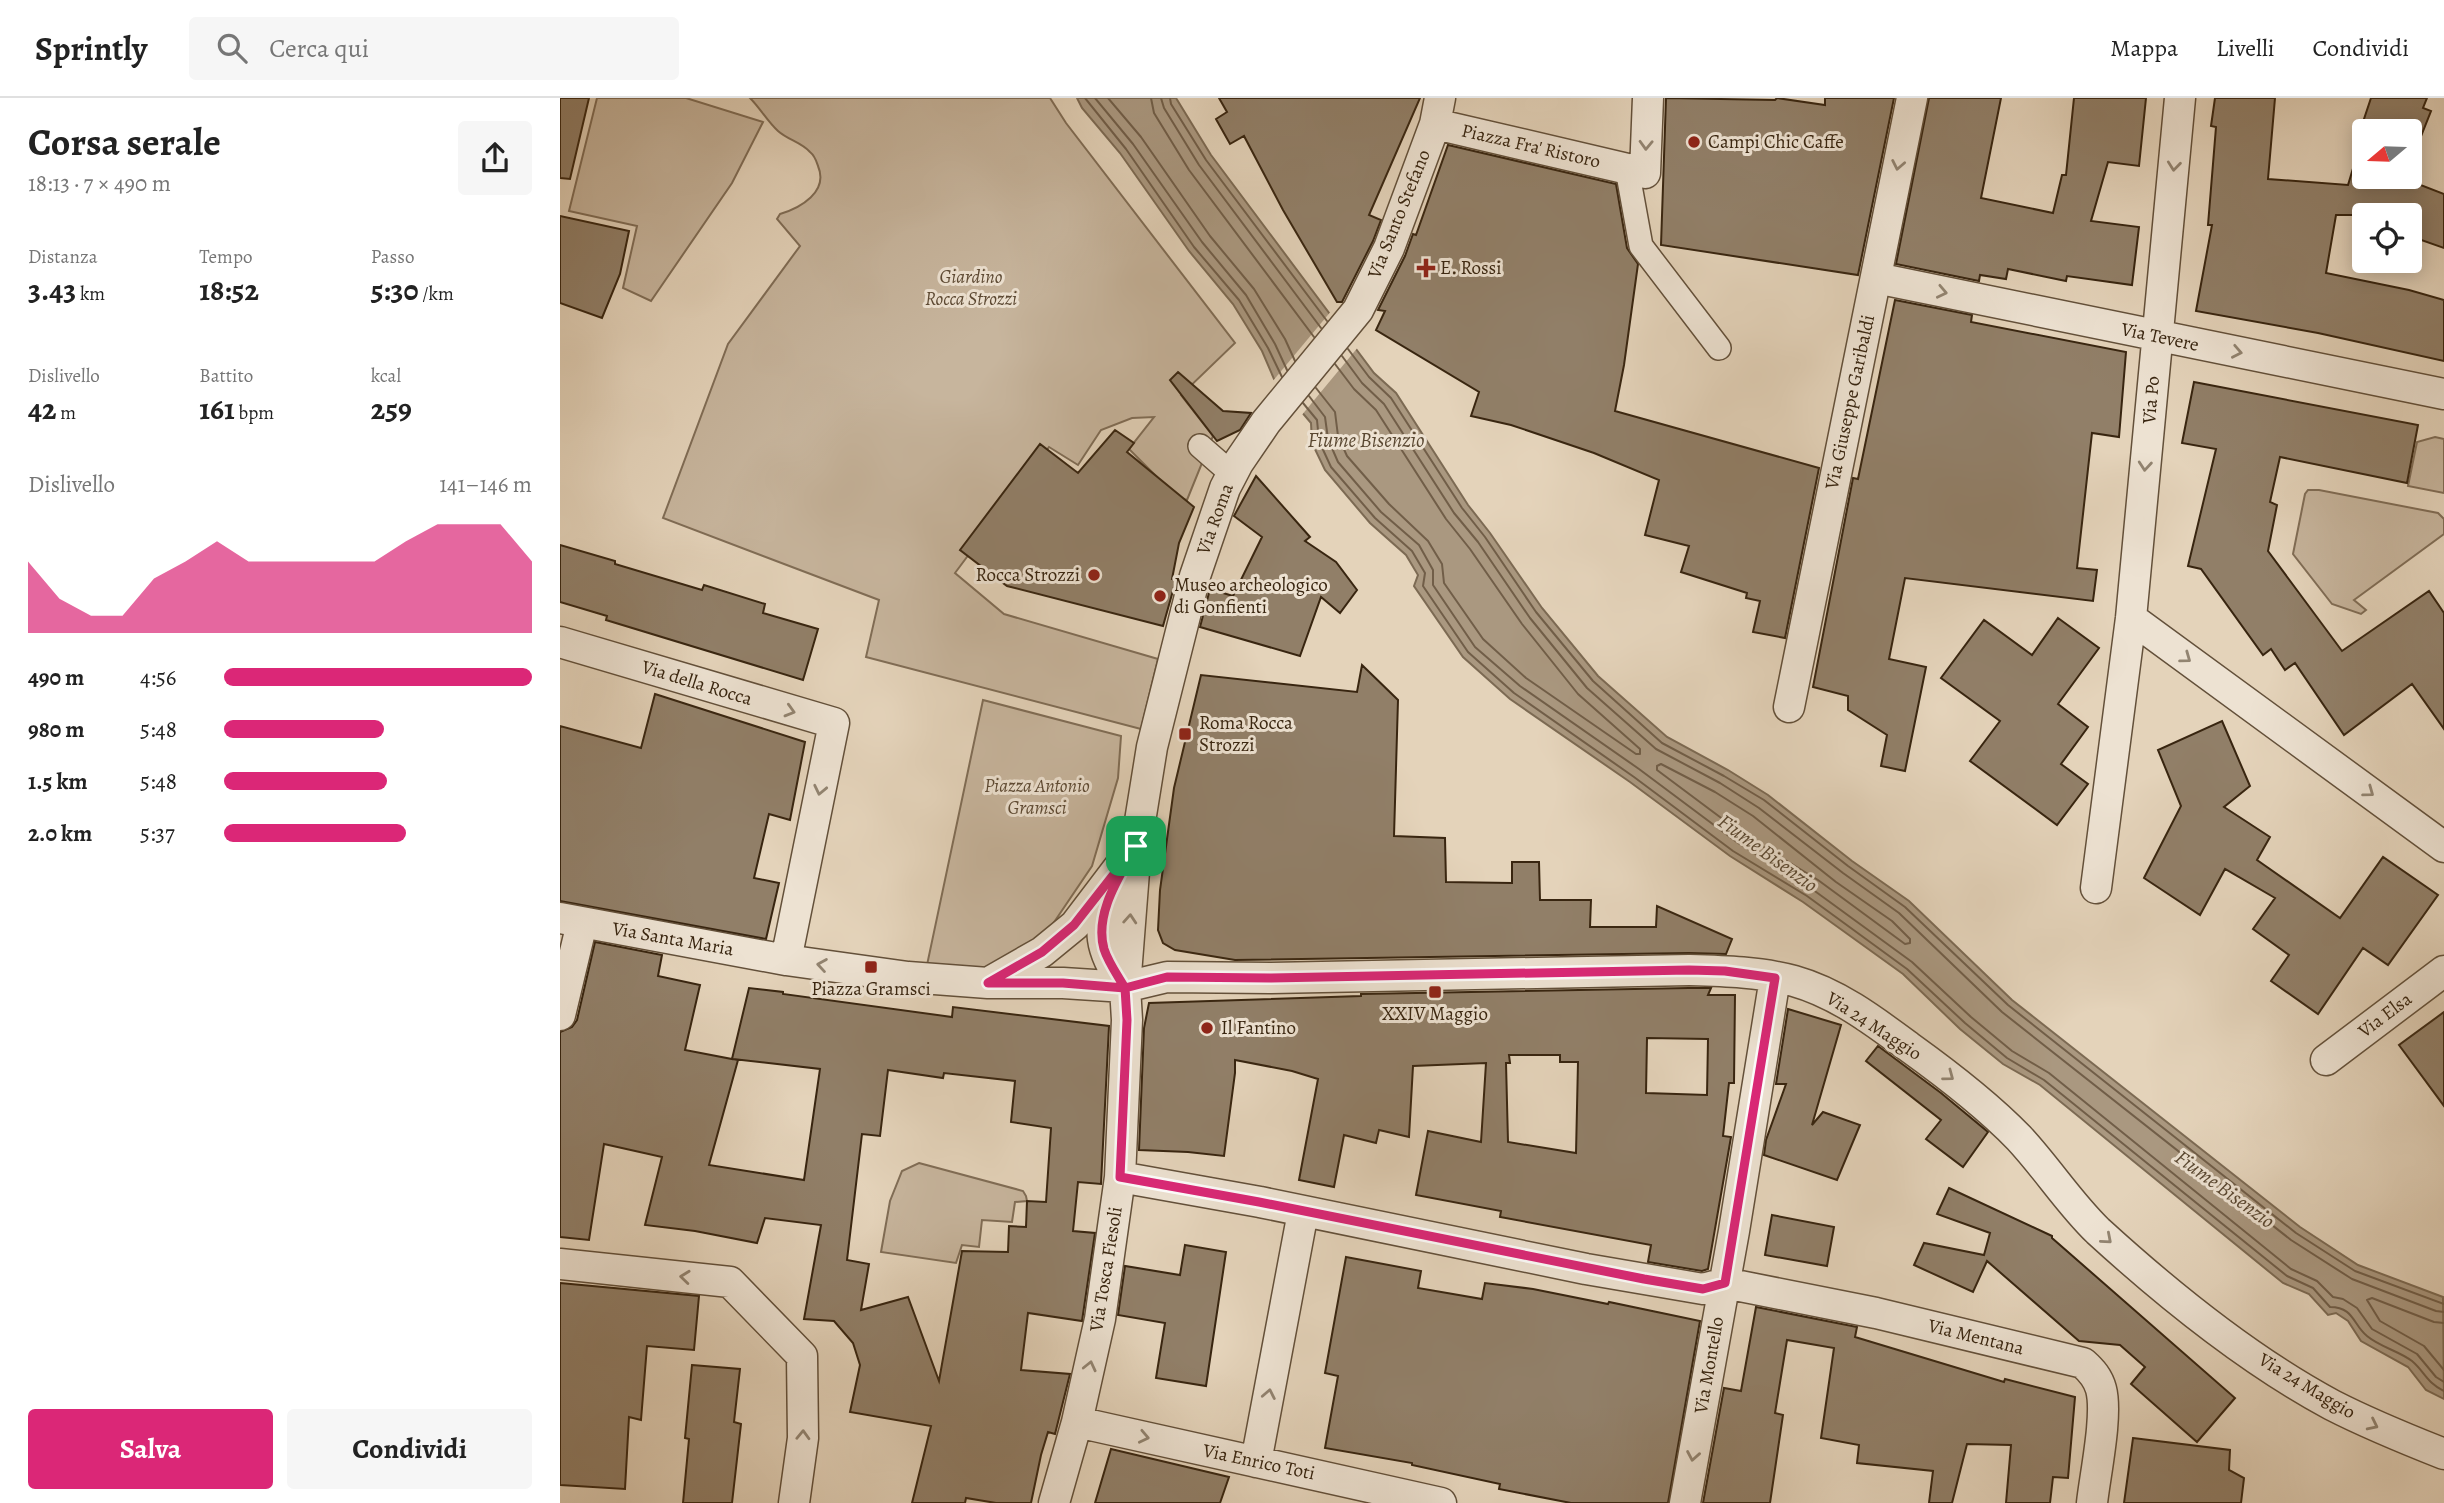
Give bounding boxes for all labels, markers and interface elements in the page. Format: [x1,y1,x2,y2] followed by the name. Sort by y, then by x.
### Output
[189,17,679,80] search box
[35,26,147,71] text: Sprintly
[213,29,251,67] icon: search
[269,31,369,66] text: Cerca qui
[2110,32,2178,64] text: Mappa
[2216,32,2275,64] text: Livelli
[2313,32,2409,64] text: Condividi
[28,116,221,168] text: Corsa serale
[1459,117,1603,175] street label: Piazza Fra' Ristoro
[2352,119,2422,189] north arrow
[2352,119,2422,273] map controls
[458,121,532,195] button: share
[1708,129,1844,155] place label: Campi Chic Caffe
[1686,134,1702,150] marker: Campi Chic Caffe
[1638,139,1653,150] one-way arrow
[1361,146,1437,283] street label: Via Santo Stefano
[1892,159,1907,171] one-way arrow
[2167,161,2182,172] one-way arrow
[28,168,171,199] text: 18:13 · 7 × 490 m
[2352,203,2422,273] button: locate
[28,244,97,270] text: Distanza
[199,244,252,270] text: Tempo
[371,244,414,270] text: Passo
[1440,255,1502,281] place label: E. Rossi
[1418,260,1434,276] marker: E. Rossi
[925,264,1017,312] park label: Giardino Rocca Strozzi
[28,270,76,310] text: 3.43
[199,270,259,310] text: 18:52
[371,270,419,310] text: 5:30
[76,281,105,307] text: km
[419,281,454,307] text: /km
[1936,283,1948,298] one-way arrow
[1819,312,1881,493] street label: Via Giuseppe Garibaldi
[2118,316,2201,358] street label: Via Tevere
[2231,344,2243,359] one-way arrow
[28,363,100,389] text: Dislivello
[199,363,253,389] text: Battito
[371,363,401,389] text: kcal
[2136,375,2166,426] street label: Via Po
[28,389,57,429] text: 42
[199,389,235,429] text: 161
[371,389,412,429] text: 259
[57,400,76,426] text: m
[235,400,274,426] text: bpm
[1307,426,1425,454] water label: Fiume Bisenzio
[2138,460,2153,471] one-way arrow
[28,469,115,500] text: Dislivello
[439,469,532,500] text: 141–146 m
[1190,480,1240,559] street label: Via Roma
[976,562,1080,588] place label: Rocca Strozzi
[1086,567,1102,583] marker: Rocca Strozzi
[1174,572,1328,620] place label: Museo archeologico di Gonfienti
[1152,588,1168,604] marker: Museo archeologico di Gonfienti
[2178,650,2191,662] one-way arrow
[638,654,756,712] street label: Via della Rocca
[28,662,84,693] text: 490 m
[140,662,176,693] text: 4:56
[783,703,795,717] one-way arrow
[1199,710,1293,758] place label: Roma Rocca Strozzi
[28,714,85,745] text: 980 m
[140,714,177,745] text: 5:48
[1177,726,1193,742] marker: Roma Rocca Strozzi
[28,766,88,797] text: 1.5 km
[140,766,177,797] text: 5:48
[984,773,1090,821] park label: Piazza Antonio Gramsci
[814,784,829,796] one-way arrow
[2362,784,2374,796] one-way arrow
[1712,807,1824,899] water label: Fiume Bisenzio
[1106,816,1166,876] pin
[28,818,92,849] text: 2.0 km
[140,818,175,849] text: 5:37
[1117,827,1155,865] icon: arrive
[1122,914,1137,925] one-way arrow
[609,915,736,962] street label: Via Santa Maria
[817,958,828,973] one-way arrow
[863,959,879,975] marker: Piazza Gramsci
[811,976,931,1002] place label: Piazza Gramsci
[1427,984,1443,1000] marker: XXIV Maggio
[1820,985,1927,1067] street label: Via 24 Maggio
[2352,986,2417,1044] street label: Via Elsa
[1382,1001,1488,1027] place label: XXIV Maggio
[1221,1015,1296,1041] place label: Il Fantino
[1199,1020,1215,1036] marker: Il Fantino
[1942,1068,1954,1081] one-way arrow
[2169,1143,2281,1235] water label: Fiume Bisenzio
[1083,1205,1129,1334] street label: Via Tosca Fiesoli
[2099,1231,2112,1243] one-way arrow
[680,1270,691,1285] one-way arrow
[1924,1312,2027,1361] street label: Via Mentana
[1688,1315,1730,1416] street label: Via Montello
[2253,1346,2360,1425] street label: Via 24 Maggio
[1081,1360,1096,1372] one-way arrow
[1260,1388,1275,1400] one-way arrow
[28,1409,273,1489] button: Salva
[287,1409,532,1489] button: Condividi
[2366,1417,2378,1431] one-way arrow
[1138,1429,1150,1443] one-way arrow
[795,1430,810,1441] one-way arrow
[1200,1437,1317,1487] street label: Via Enrico Toti
[1686,1450,1701,1462] one-way arrow

